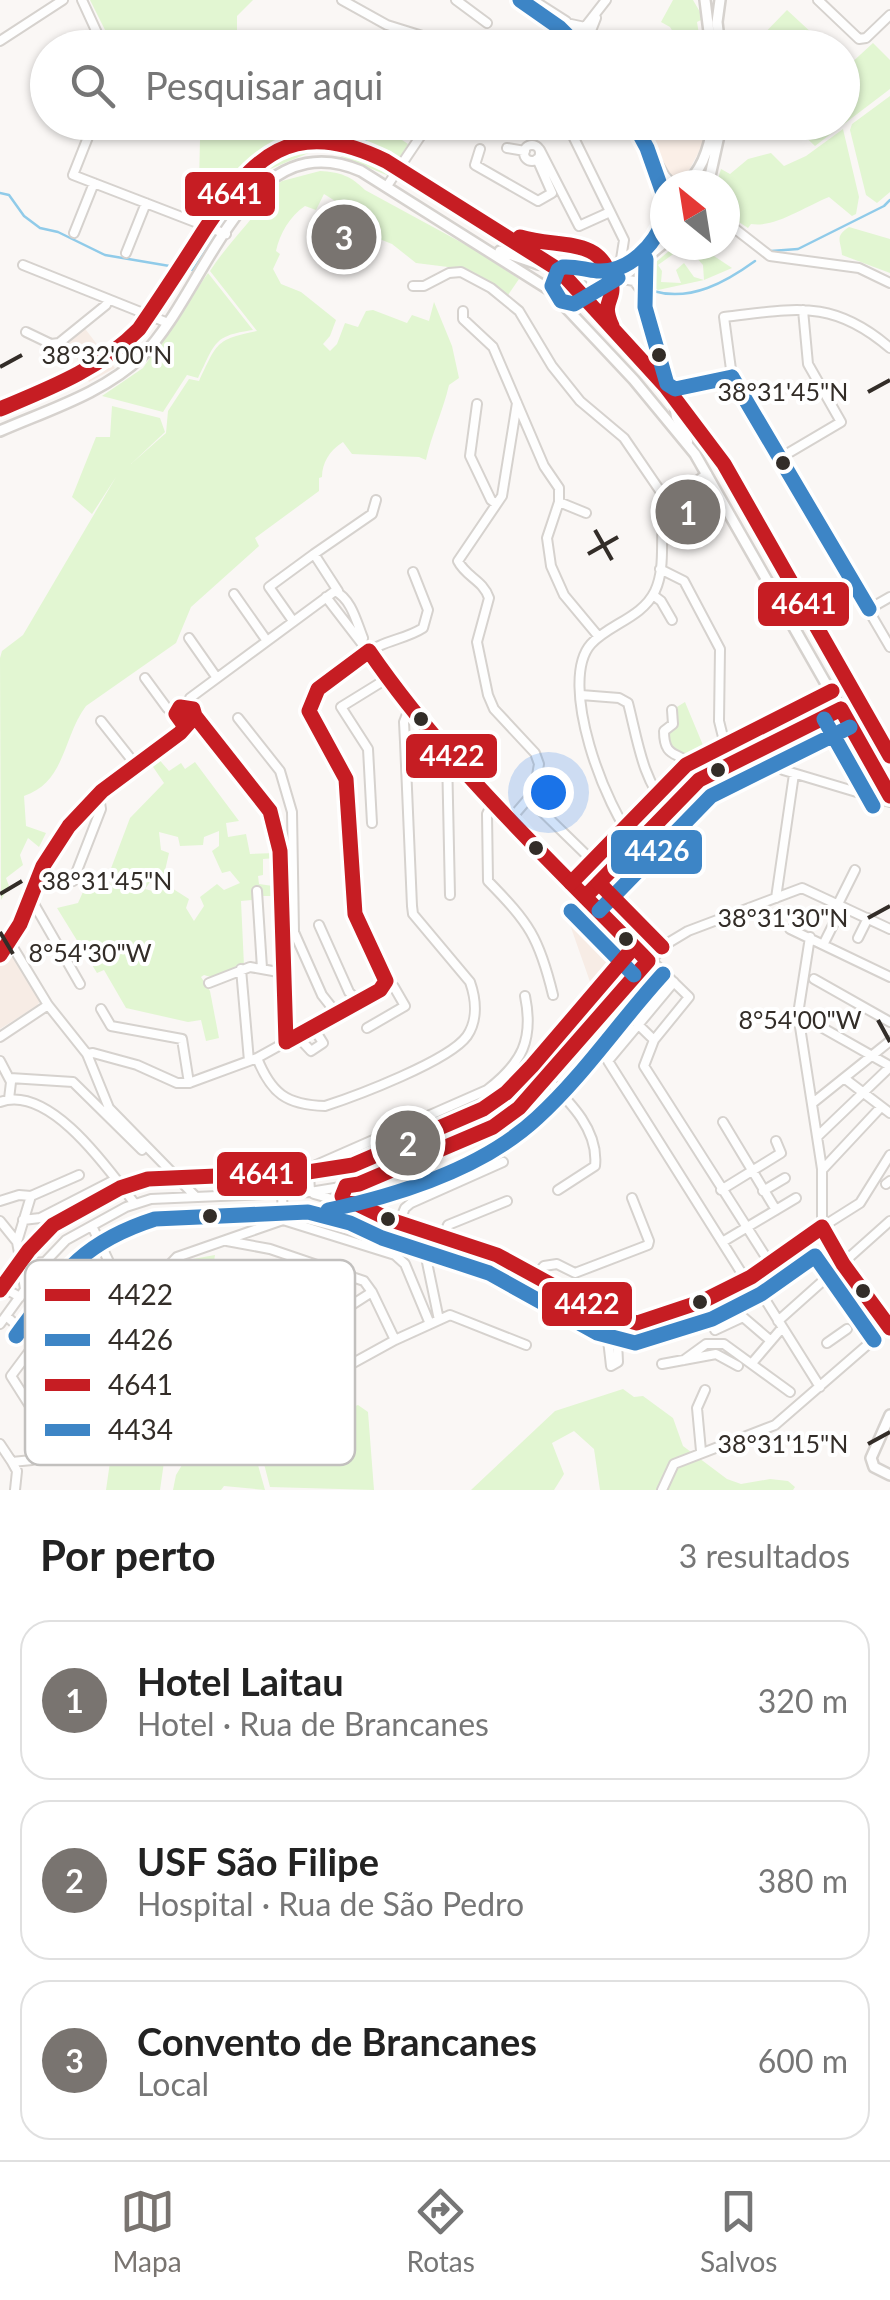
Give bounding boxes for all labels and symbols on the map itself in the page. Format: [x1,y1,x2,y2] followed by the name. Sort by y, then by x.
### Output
[183,170,277,218] line badge: 4641
[650,170,740,260] north arrow
[198,176,262,210] text: 4641
[312,200,376,274] pin: 3
[42,339,172,369] text: 38°32'00"N
[649,345,669,365] unlabelled marker
[718,376,848,406] text: 38°31'45"N
[773,453,793,473] unlabelled marker
[656,474,720,550] pin: 1
[756,580,851,628] line badge: 4641
[772,586,836,620] text: 4641
[411,709,431,729] unlabelled marker
[404,732,499,780] line badge: 4422
[420,738,484,772] text: 4422
[708,760,728,780] unlabelled marker
[523,767,574,818] your location
[609,828,704,876] line badge: 4426
[625,833,689,867] text: 4426
[526,838,546,858] unlabelled marker
[42,865,172,895] text: 38°31'45"N
[718,902,848,932] text: 38°31'30"N
[616,929,636,949] unlabelled marker
[28,937,152,967] text: 8°54'30"W
[738,1004,862,1034] text: 8°54'00"W
[376,1106,440,1180] pin: 2
[215,1150,309,1198] line badge: 4641
[230,1156,294,1190] text: 4641
[200,1206,220,1226] unlabelled marker
[378,1209,398,1229] unlabelled marker
[25,1260,355,1465] legend
[108,1277,173,1311] text: 4422
[540,1280,634,1328] line badge: 4422
[853,1281,873,1301] unlabelled marker
[555,1286,619,1320] text: 4422
[690,1292,710,1312] unlabelled marker
[108,1322,173,1356] text: 4426
[108,1367,173,1401] text: 4641
[108,1412,173,1446] text: 4434
[718,1428,848,1458] text: 38°31'15"N

